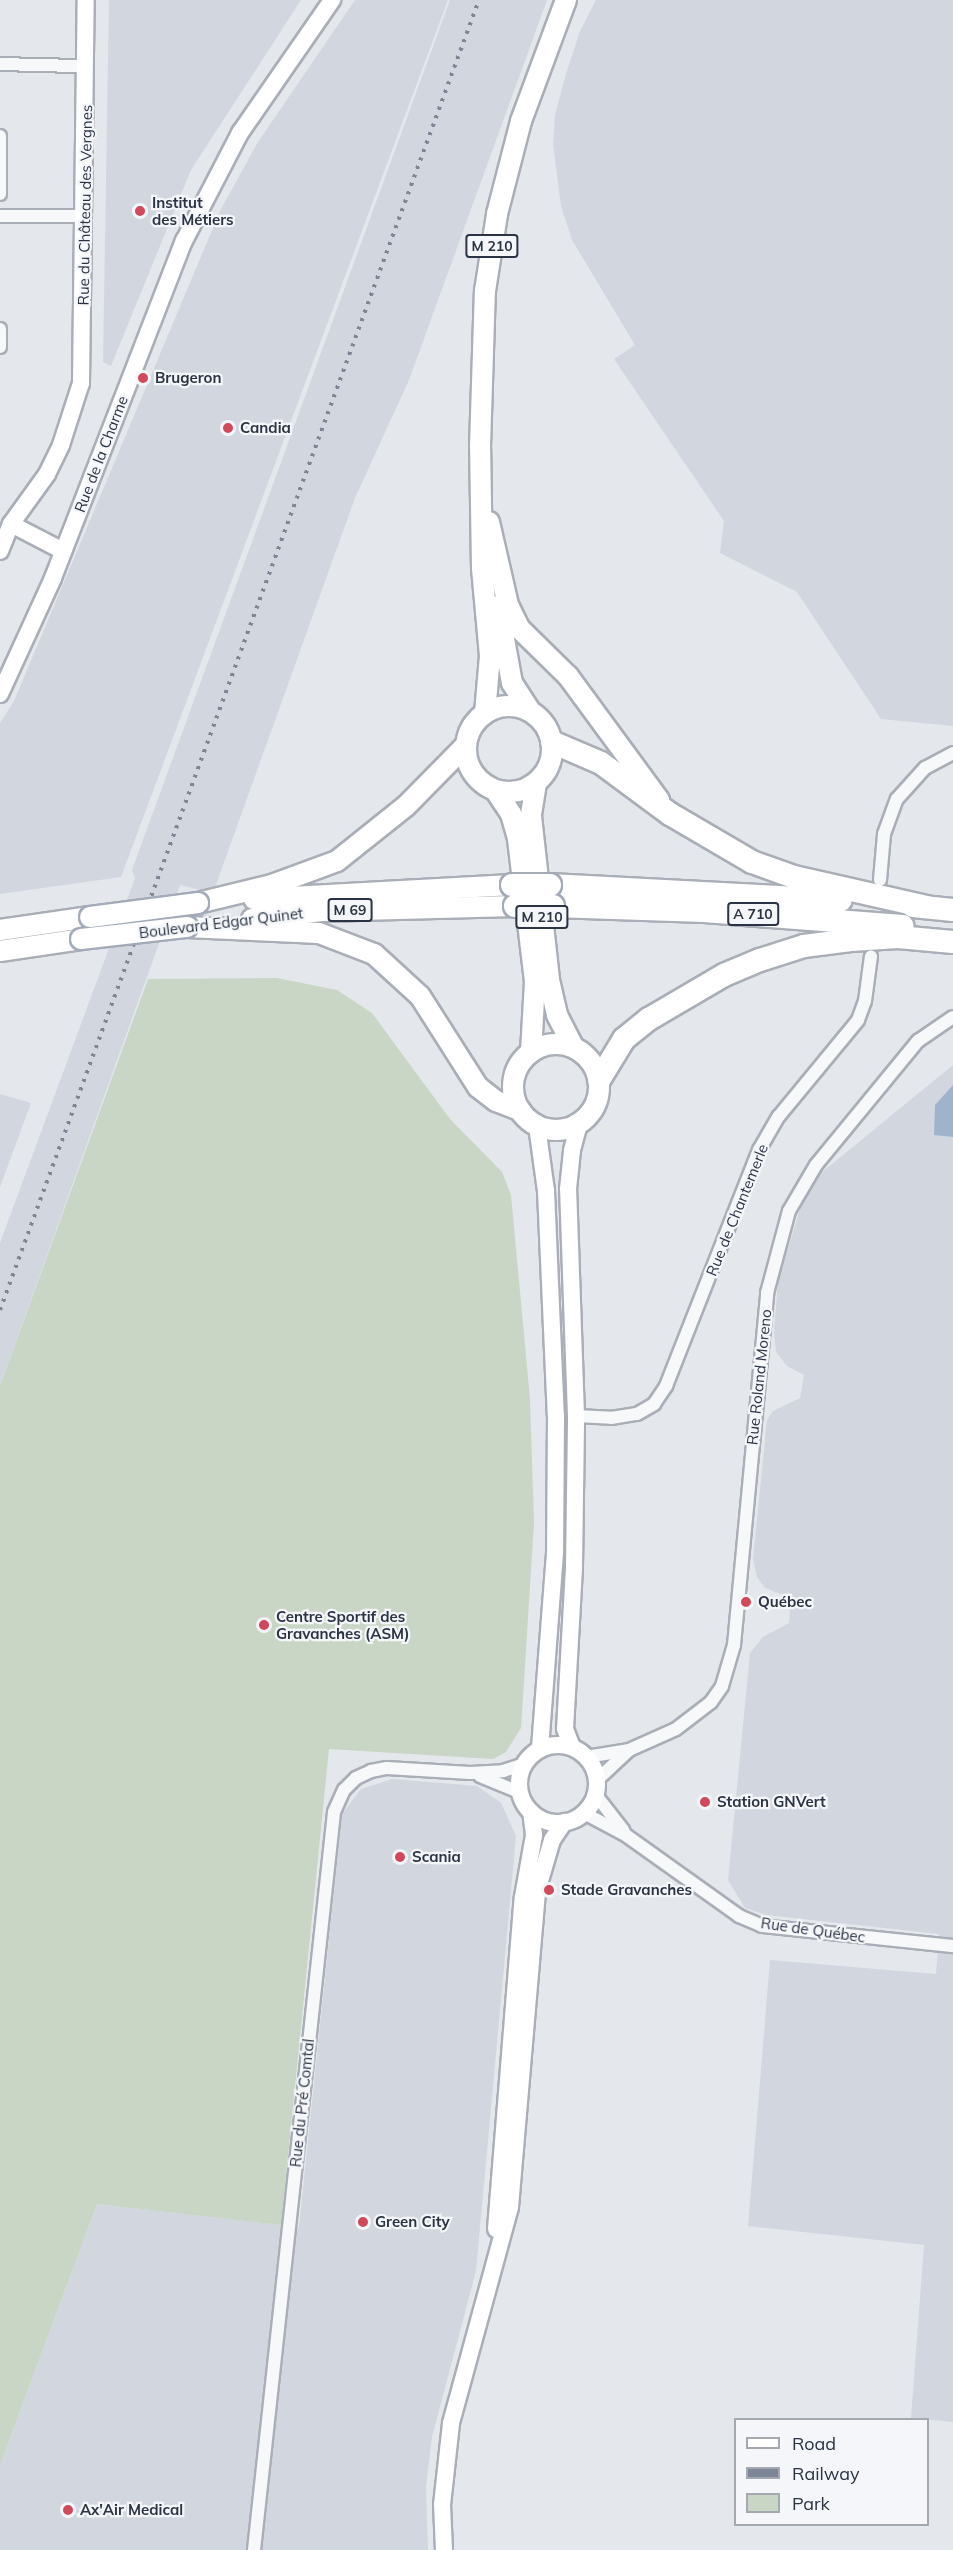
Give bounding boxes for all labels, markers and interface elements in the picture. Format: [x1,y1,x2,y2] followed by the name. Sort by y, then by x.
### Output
[74,105,96,305] street label: Rue du Château des Vergnes
[152,193,234,228] place label: Institut des Métiers
[133,204,147,218] marker: Institut des Métiers
[465,235,519,257] road number: M 210
[155,369,221,387] place label: Brugeron
[136,371,150,385] marker: Brugeron
[70,393,132,515] street label: Rue de la Charme
[240,419,291,437] place label: Candia
[221,421,235,435] marker: Candia
[328,899,372,921] road number: M 69
[726,903,780,925] road number: A 710
[138,904,304,942] street label: Boulevard Edgar Quinet
[515,906,569,928] road number: M 210
[702,1141,772,1279] street label: Rue de Chantemerle
[743,1308,775,1446] street label: Rue Roland Moreno
[758,1593,812,1611] place label: Québec
[739,1595,753,1609] marker: Québec
[276,1607,409,1642] place label: Centre Sportif des Gravanches (ASM)
[257,1618,271,1632] marker: Centre Sportif des Gravanches (ASM)
[717,1793,826,1811] place label: Station GNVert
[698,1795,712,1809] marker: Station GNVert
[412,1848,461,1866] place label: Scania
[393,1850,407,1864] marker: Scania
[561,1881,692,1899] place label: Stade Gravanches
[542,1883,556,1897] marker: Stade Gravanches
[760,1914,866,1946] street label: Rue de Québec
[286,2038,318,2168] street label: Rue du Pré Comtal
[375,2213,450,2231] place label: Green City
[356,2215,370,2229] marker: Green City
[734,2418,929,2526] legend
[792,2432,836,2455] text: Road
[792,2462,860,2485] text: Railway
[792,2492,830,2515] text: Park
[80,2501,183,2519] place label: Ax'Air Medical
[61,2503,75,2517] marker: Ax'Air Medical

